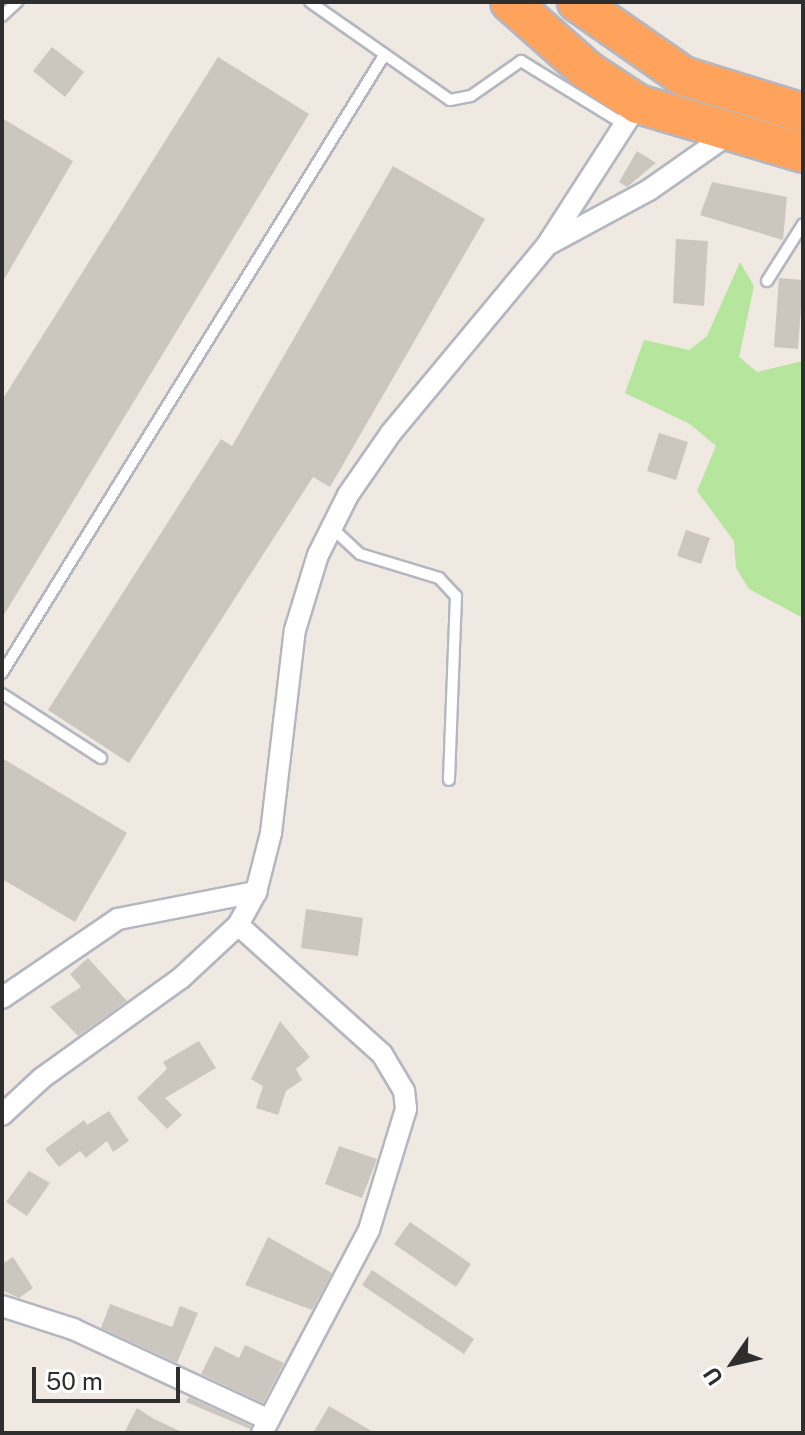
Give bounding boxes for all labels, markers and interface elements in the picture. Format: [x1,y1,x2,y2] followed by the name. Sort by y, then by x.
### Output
[693,1323,773,1403] north arrow
[36,1351,184,1401] scale bar
[698,1363,728,1390] text: U
[46,1367,103,1395] text: 50 m

